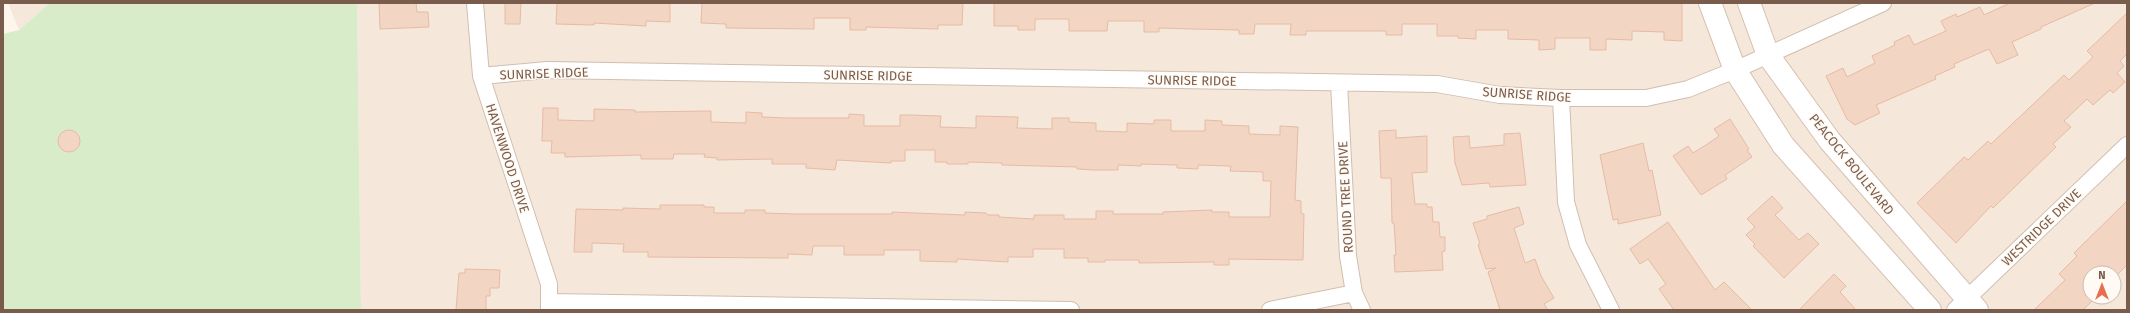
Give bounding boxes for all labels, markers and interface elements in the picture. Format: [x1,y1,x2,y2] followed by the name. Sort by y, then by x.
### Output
[499,64,589,83] street label: SUNRISE RIDGE
[823,67,913,84] street label: SUNRISE RIDGE
[1147,72,1237,89] street label: SUNRISE RIDGE
[1482,84,1572,105] street label: SUNRISE RIDGE
[483,102,532,215] street label: HAVENWOOD DRIVE
[1806,111,1897,218] street label: PEACOCK BOULEVARD
[1335,140,1356,253] street label: ROUND TREE DRIVE
[1999,186,2084,269] street label: WESTRIDGE DRIVE
[2082,265,2122,305] north arrow
[2098,269,2106,282] text: N

